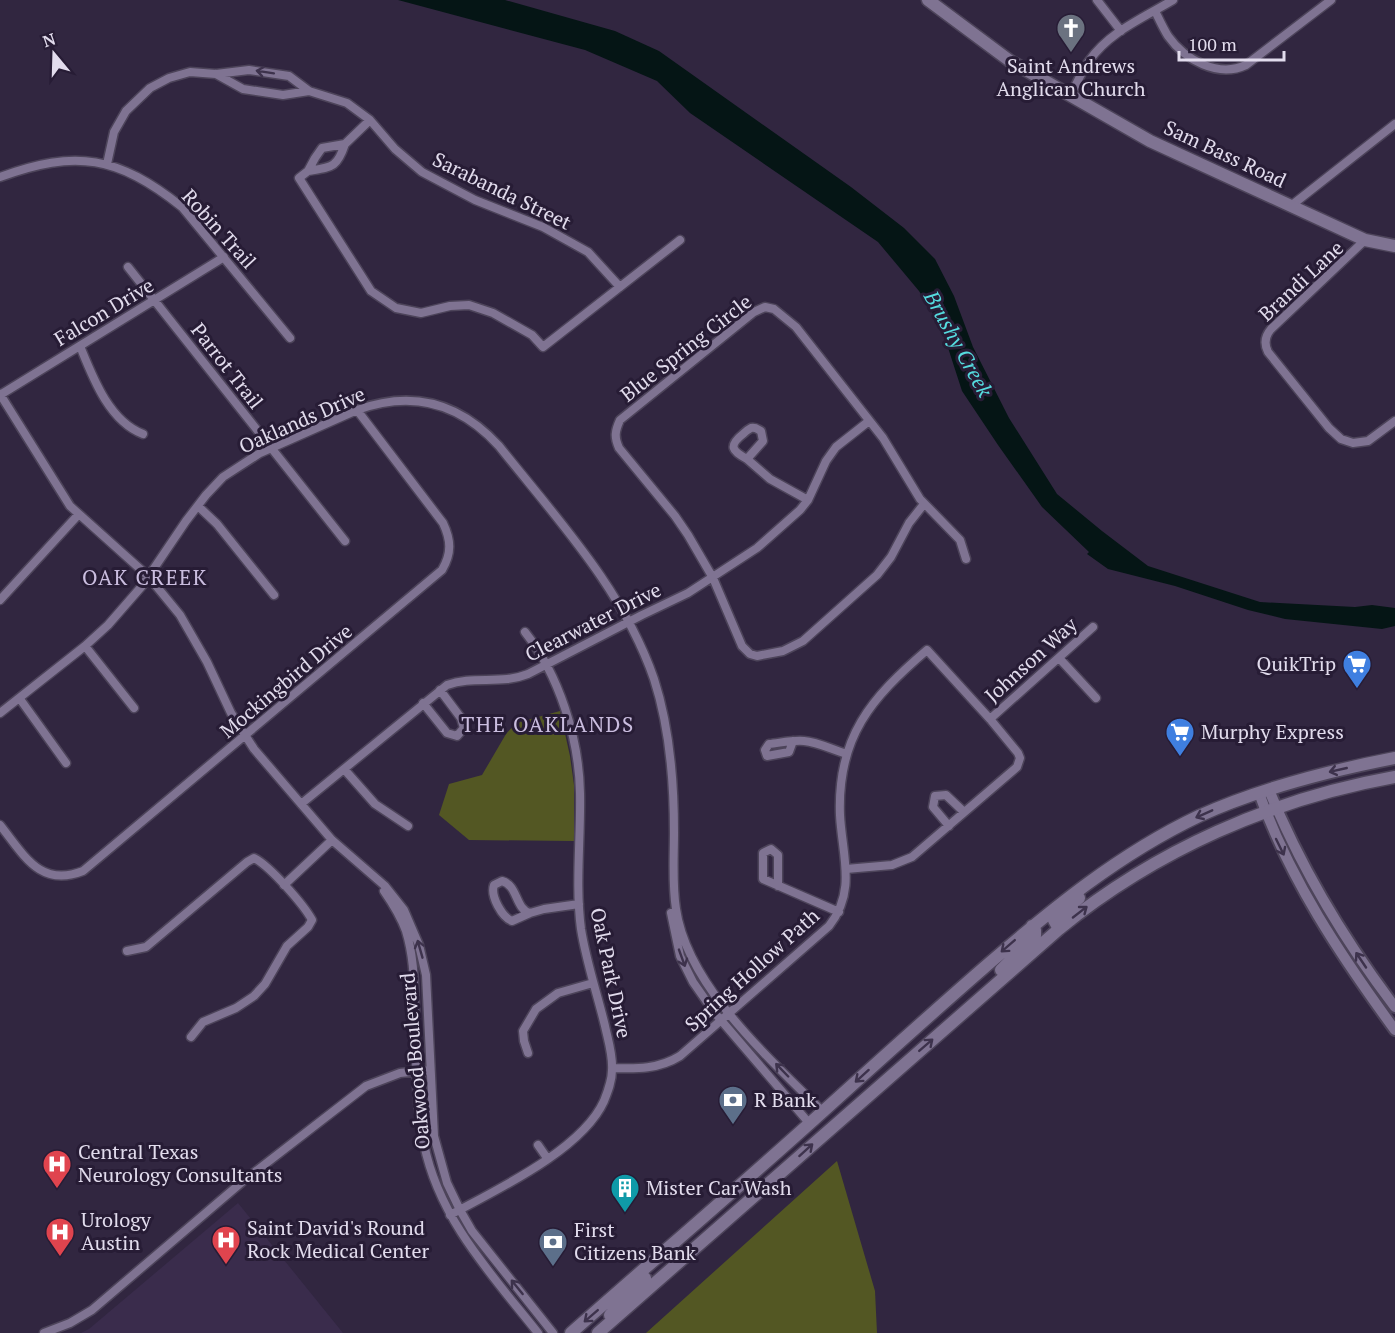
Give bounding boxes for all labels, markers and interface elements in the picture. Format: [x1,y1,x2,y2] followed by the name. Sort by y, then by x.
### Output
[1055,12,1087,54] church icon: Saint Andrews Anglican Church
[24,24,84,84] north arrow
[1179,24,1284,62] scale bar
[40,27,58,52] text: N
[1188,32,1237,56] text: 100 m
[996,52,1146,102] place label: Saint Andrews Anglican Church
[255,66,275,77] one-way arrow
[1160,113,1291,194] street label: Sam Bass Road
[428,145,576,236] street label: Sarabanda Street
[176,183,262,274] street label: Robin Trail
[1252,234,1349,327] street label: Brandi Lane
[49,271,158,352] street label: Falcon Drive
[918,284,1000,403] water label: Brushy Creek
[614,288,757,407] street label: Blue Spring Circle
[185,317,269,414] street label: Parrot Trail
[234,380,369,459] street label: Oaklands Drive
[82,563,208,591] district label: OAK CREEK
[520,576,665,667] street label: Clearwater Drive
[979,610,1083,708] street label: Johnson Way
[214,617,357,744] street label: Mockingbird Drive
[1341,648,1373,690] supermarket icon: QuikTrip
[1257,650,1336,677] place label: QuikTrip
[461,710,635,738] district label: THE OAKLANDS
[1164,716,1196,758] supermarket icon: Murphy Express
[1201,718,1344,745] place label: Murphy Express
[1329,765,1348,777] one-way arrow
[1196,809,1214,821] one-way arrow
[1275,837,1287,855] one-way arrow
[679,902,825,1037] street label: Spring Hollow Path
[584,905,638,1041] street label: Oak Park Drive
[1072,905,1088,918] one-way arrow
[1001,939,1016,953] one-way arrow
[414,940,426,959] one-way arrow
[677,948,688,966] one-way arrow
[1355,952,1367,968] one-way arrow
[393,972,436,1150] street label: Oakwood Boulevard
[918,1038,933,1052] one-way arrow
[774,1063,789,1078] one-way arrow
[855,1068,870,1083] one-way arrow
[717,1084,749,1126] bank icon: R Bank
[754,1086,817,1113] place label: R Bank
[78,1138,282,1188] place label: Central Texas Neurology Consultants
[798,1143,813,1157] one-way arrow
[41,1148,73,1190] hospital icon: Central Texas Neurology Consultants
[609,1172,641,1214] building icon: Mister Car Wash
[646,1174,792,1201] place label: Mister Car Wash
[81,1206,152,1256] place label: Urology Austin
[247,1214,430,1264] place label: Saint David's Round Rock Medical Center
[44,1216,76,1258] hospital icon: Urology Austin
[574,1216,697,1266] place label: First Citizens Bank
[210,1224,242,1266] hospital icon: Saint David's Round Rock Medical Center
[537,1226,569,1268] bank icon: First Citizens Bank
[510,1280,523,1296] one-way arrow
[583,1309,598,1323] one-way arrow

